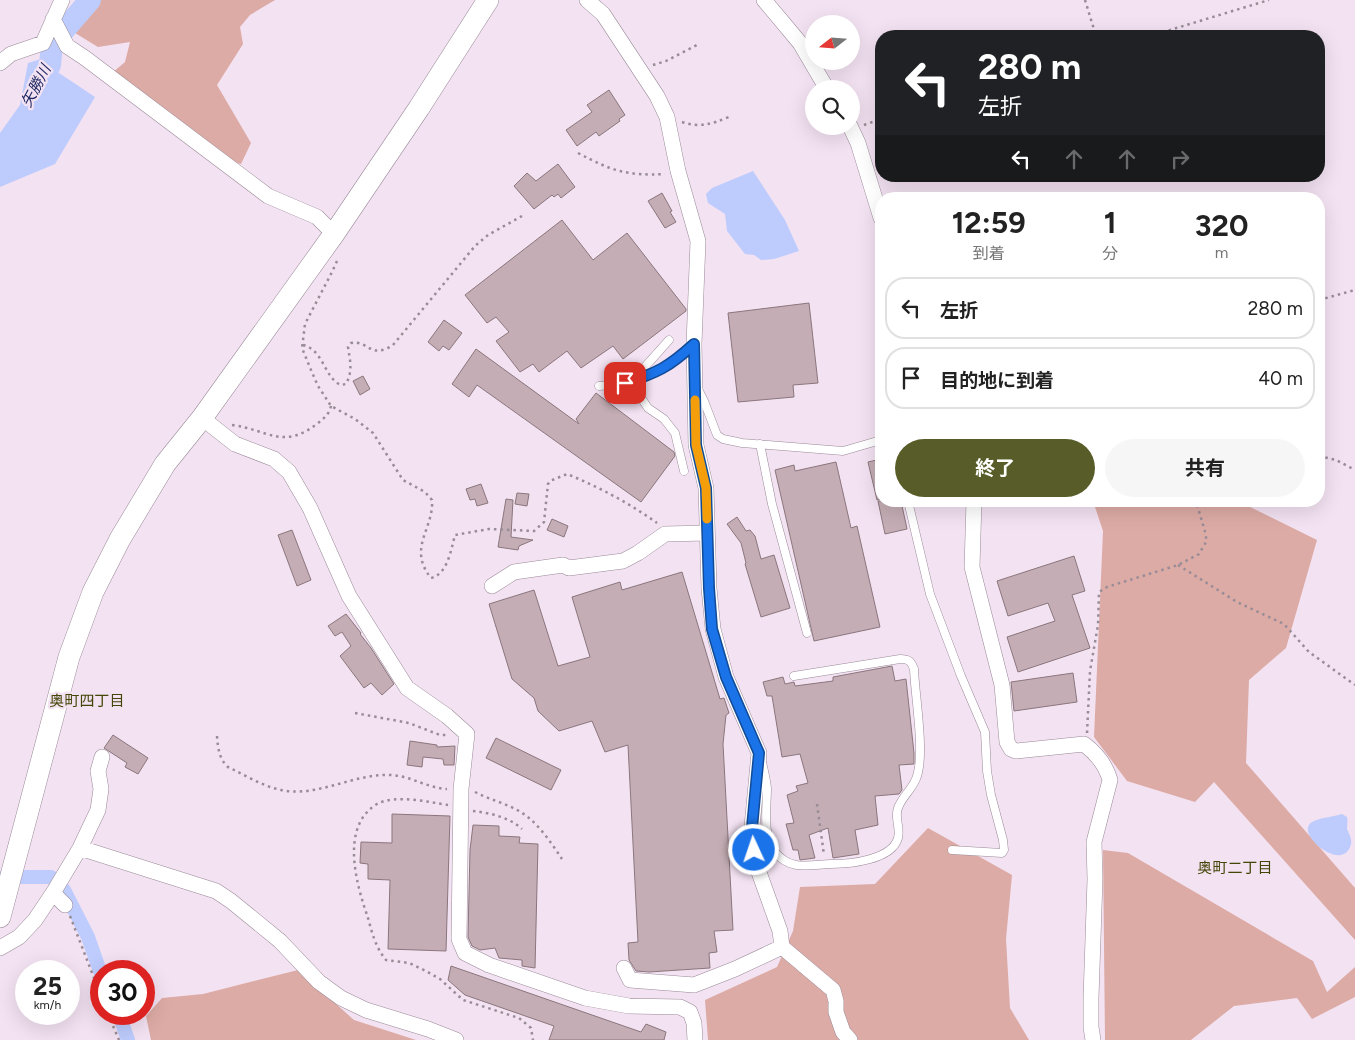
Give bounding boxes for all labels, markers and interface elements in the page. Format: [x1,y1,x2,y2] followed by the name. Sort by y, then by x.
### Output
[805,15,860,70] north arrow
[805,15,860,135] map controls
[978,46,1081,88] text: 280 m
[895,50,960,115] icon: left
[17,60,55,110] water label: 矢勝川
[805,80,860,135] button: search
[978,93,1022,120] text: 左折
[1007,145,1035,173] icon: left
[1060,145,1088,173] icon: ahead
[1113,145,1141,173] icon: ahead
[1166,145,1194,173] icon: right
[952,204,1026,241] text: 12:59
[1104,204,1117,241] text: 1
[1195,207,1248,244] text: 320
[1215,243,1228,262] text: m
[973,244,1005,263] text: 到着
[1102,244,1118,263] text: 分
[897,294,925,322] icon: left
[1248,297,1303,320] text: 280 m
[940,299,978,322] text: 左折
[604,362,646,404] pin
[897,364,925,392] icon: arrive
[1258,367,1303,390] text: 40 m
[611,369,639,397] icon: arrive
[940,369,1054,392] text: 目的地に到着
[895,439,1095,497] button: 終了
[1105,439,1305,497] button: 共有
[49,692,125,710] district label: 奥町四丁目
[727,823,779,875] position arrow
[1197,859,1273,877] district label: 奥町二丁目
[90,960,155,1025] speed limit sign: 30
[33,971,62,1001] text: 25
[34,998,61,1012] text: km/h

